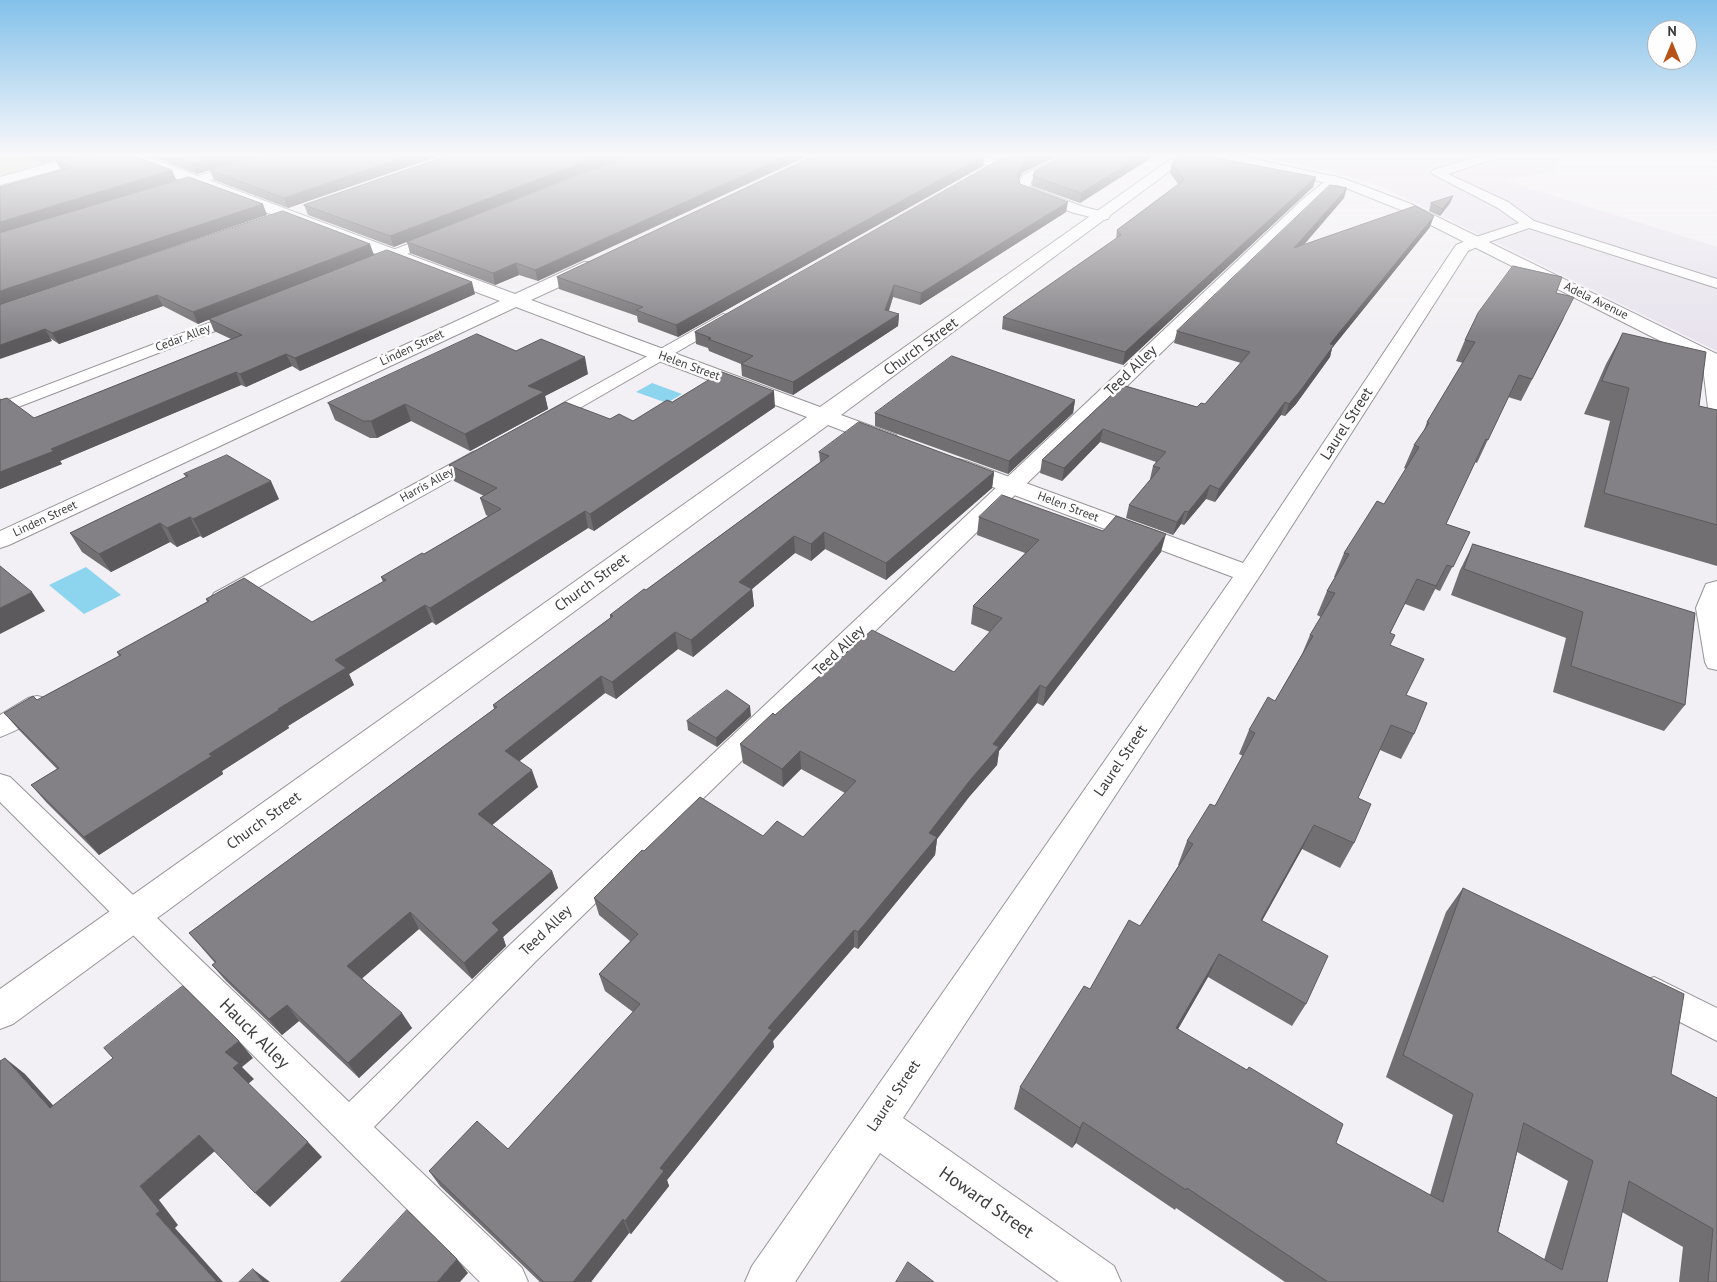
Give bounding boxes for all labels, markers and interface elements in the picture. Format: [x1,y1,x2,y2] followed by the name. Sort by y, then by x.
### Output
[1647,20,1697,70] north arrow
[1667,22,1677,40] text: N
[1562,279,1630,323] street label: Adela Avenue
[880,314,962,380] street label: Church Street
[153,321,213,355] street label: Cedar Alley
[378,327,446,369] street label: Linden Street
[1101,342,1161,400] street label: Teed Alley
[656,348,722,384] street label: Helen Street
[1317,385,1377,463] street label: Laurel Street
[398,464,456,506] street label: Harris Alley
[1035,489,1101,525] street label: Helen Street
[11,498,79,540] street label: Linden Street
[551,550,633,616] street label: Church Street
[809,622,869,680] street label: Teed Alley
[1091,722,1151,800] street label: Laurel Street
[223,788,305,854] street label: Church Street
[516,902,576,960] street label: Teed Alley
[214,994,294,1074] street label: Hauck Alley
[864,1057,924,1135] street label: Laurel Street
[935,1163,1037,1243] street label: Howard Street

